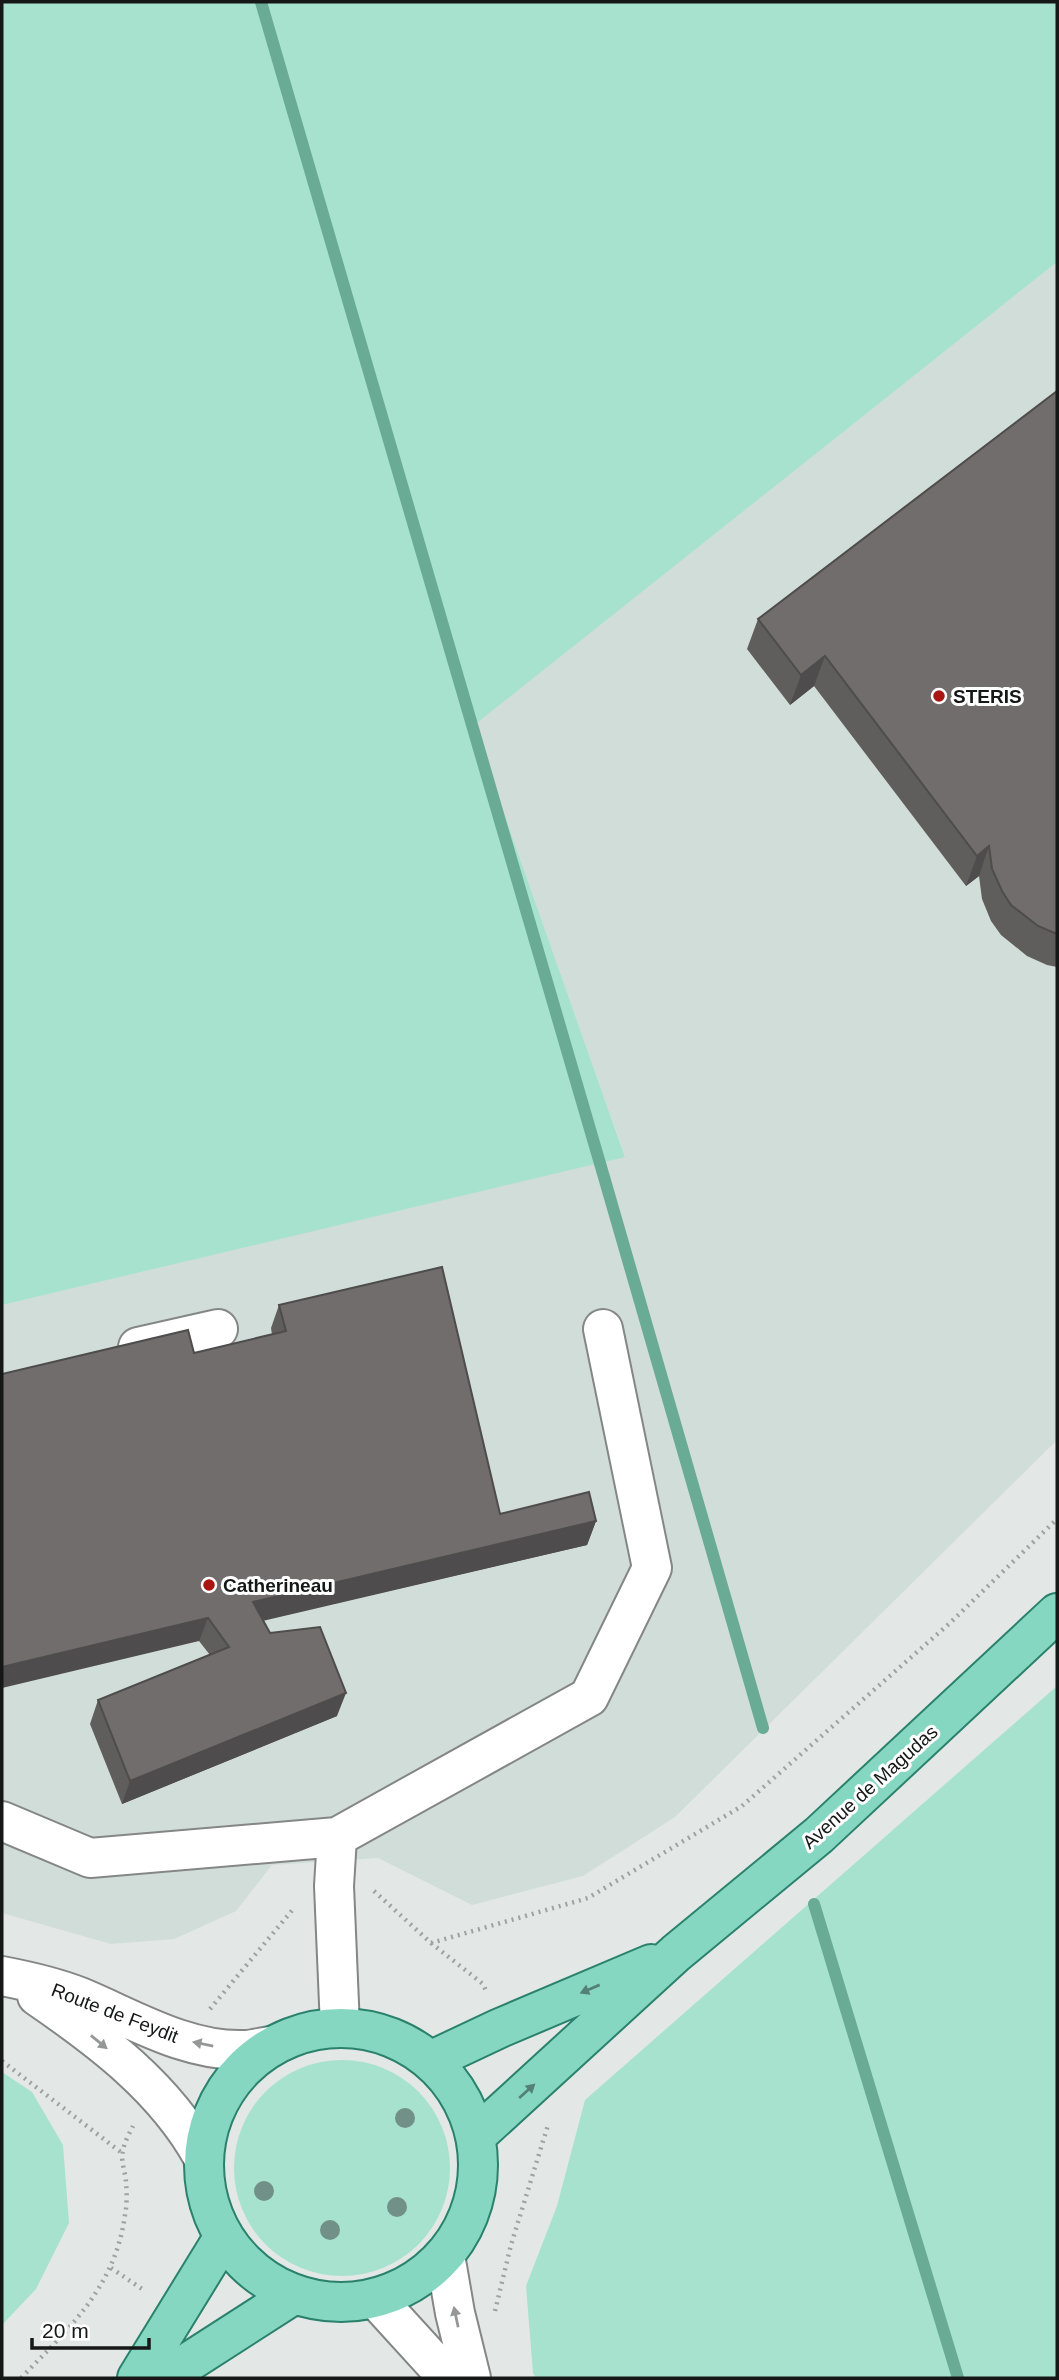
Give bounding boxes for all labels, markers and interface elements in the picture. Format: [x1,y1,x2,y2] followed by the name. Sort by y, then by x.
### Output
[953,686,1022,707] place label: STERIS
[931,688,947,704] marker: STERIS
[223,1575,333,1596] place label: Catherineau
[201,1577,217,1593] marker: Catherineau
[798,1721,942,1853] street label: Avenue de Magudas
[49,1979,182,2047] street label: Route de Feydit
[580,1984,601,1995] one-way arrow
[89,2034,107,2049] one-way arrow
[192,2039,214,2050] one-way arrow
[518,2083,536,2099] one-way arrow
[32,2306,149,2350] scale bar
[450,2306,461,2328] one-way arrow
[42,2319,89,2342] text: 20 m

